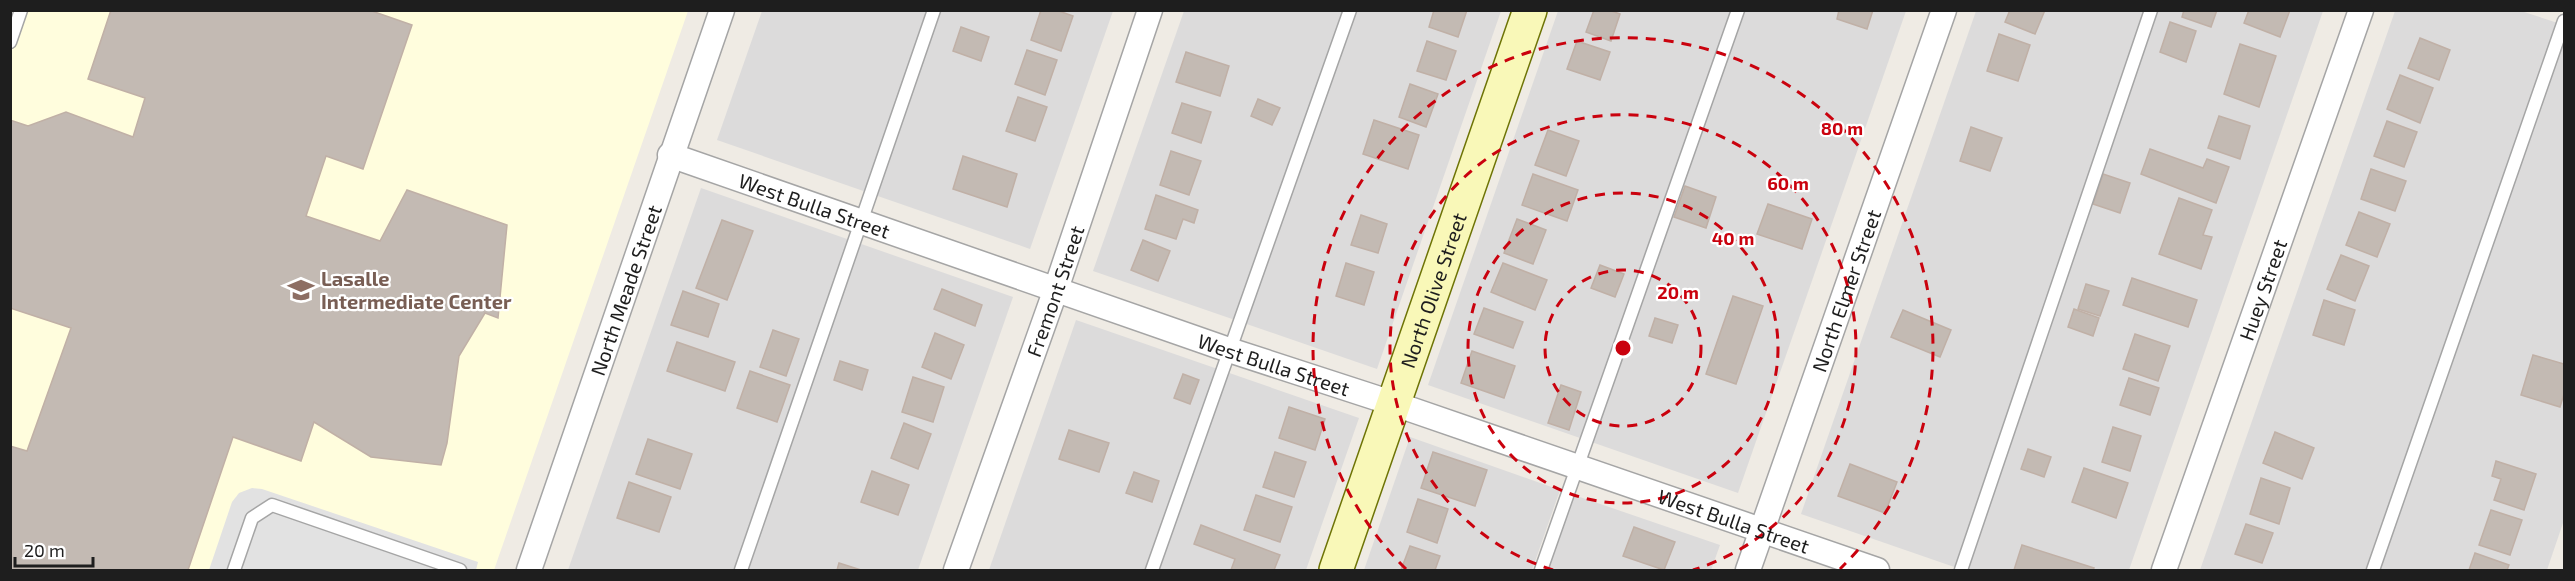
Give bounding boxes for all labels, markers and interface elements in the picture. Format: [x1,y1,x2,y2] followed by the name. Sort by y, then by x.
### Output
[1821,117,1863,139] text: 80 m
[736,168,894,243] street label: West Bulla Street
[1767,172,1809,194] text: 60 m
[585,201,666,379] street label: North Meade Street
[1806,206,1885,375] street label: North Elmer Street
[1395,209,1471,371] street label: North Olive Street
[1021,222,1089,360] street label: Fremont Street
[1712,227,1754,249] text: 40 m
[2234,236,2292,344] street label: Huey Street
[321,266,512,313] place label: Lasalle Intermediate Center
[286,275,316,305] school or university icon: Lasalle Intermediate Center
[1657,281,1699,303] text: 20 m
[1195,328,1353,401] street label: West Bulla Street
[1613,338,1633,358] centre of rings
[1655,484,1813,558] street label: West Bulla Street
[15,530,93,568] scale bar
[24,539,65,561] text: 20 m

